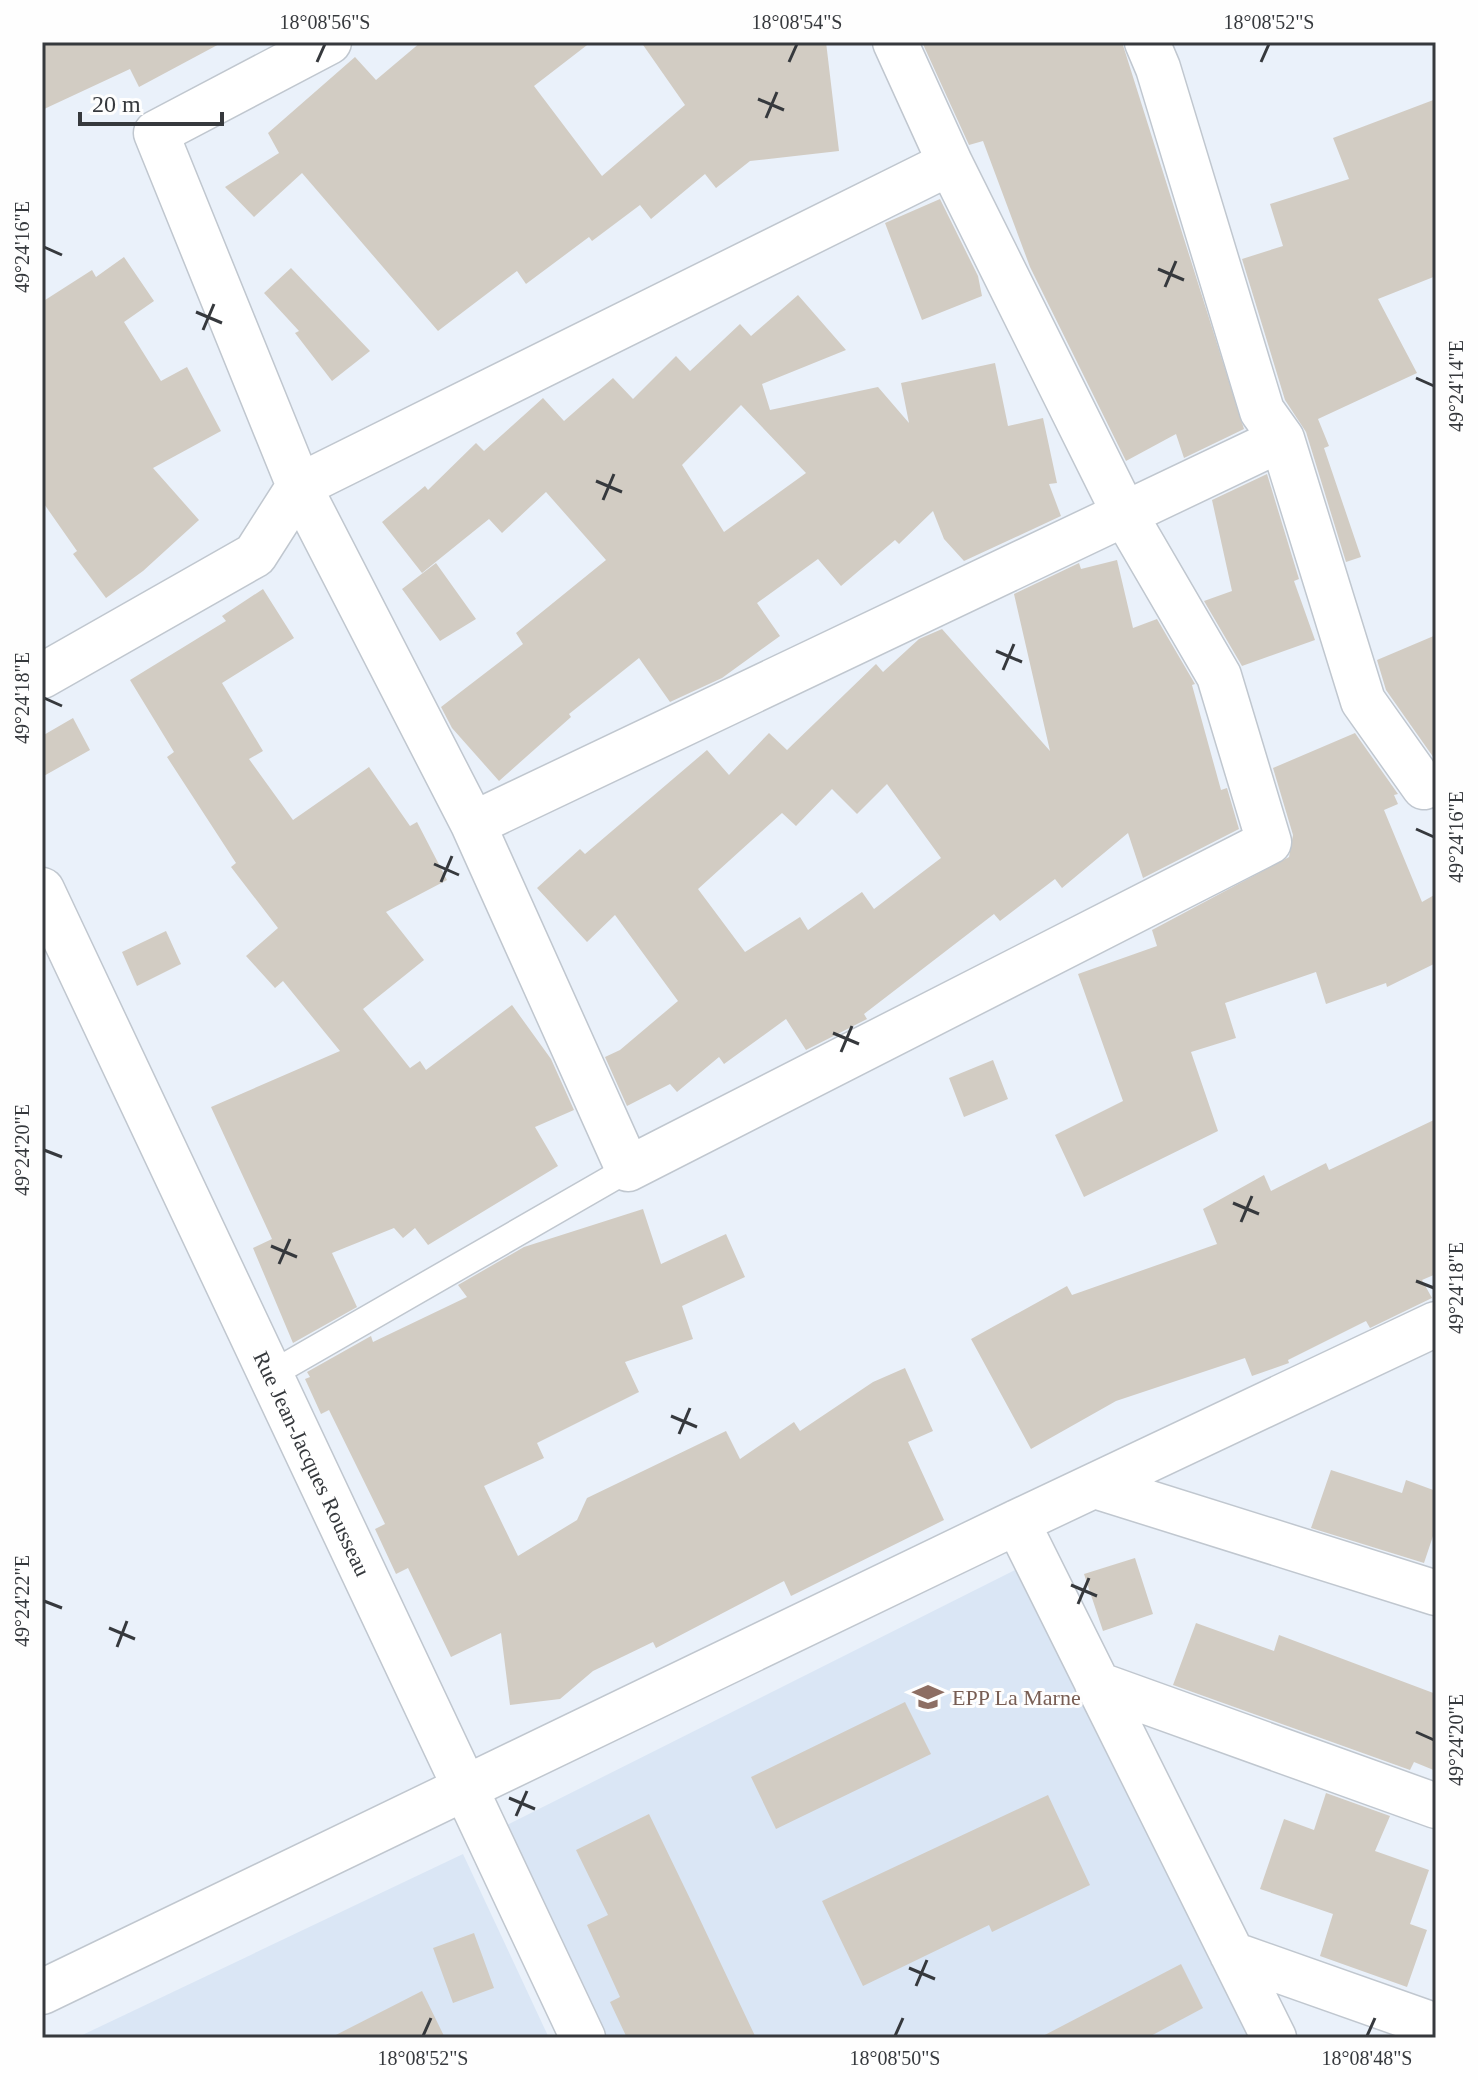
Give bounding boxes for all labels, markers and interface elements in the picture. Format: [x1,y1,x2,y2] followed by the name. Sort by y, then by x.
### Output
[280,11,370,33] text: 18°08'56"S
[752,11,842,33] text: 18°08'54"S
[1224,11,1314,33] text: 18°08'52"S
[80,76,222,126] scale bar
[92,91,141,117] text: 20 m
[11,201,33,293] text: 49°24'16"E
[1445,340,1467,432] text: 49°24'14"E
[11,652,33,744] text: 49°24'18"E
[1445,791,1467,883] text: 49°24'16"E
[11,1104,33,1196] text: 49°24'20"E
[1445,1242,1467,1334] text: 49°24'18"E
[248,1347,375,1580] street label: Rue Jean-Jacques Rousseau
[11,1555,33,1647] text: 49°24'22"E
[911,1680,945,1714] school or university icon: EPP La Marne
[952,1685,1081,1710] place label: EPP La Marne
[1445,1694,1467,1786] text: 49°24'20"E
[378,2047,468,2069] text: 18°08'52"S
[850,2047,940,2069] text: 18°08'50"S
[1322,2047,1412,2069] text: 18°08'48"S

